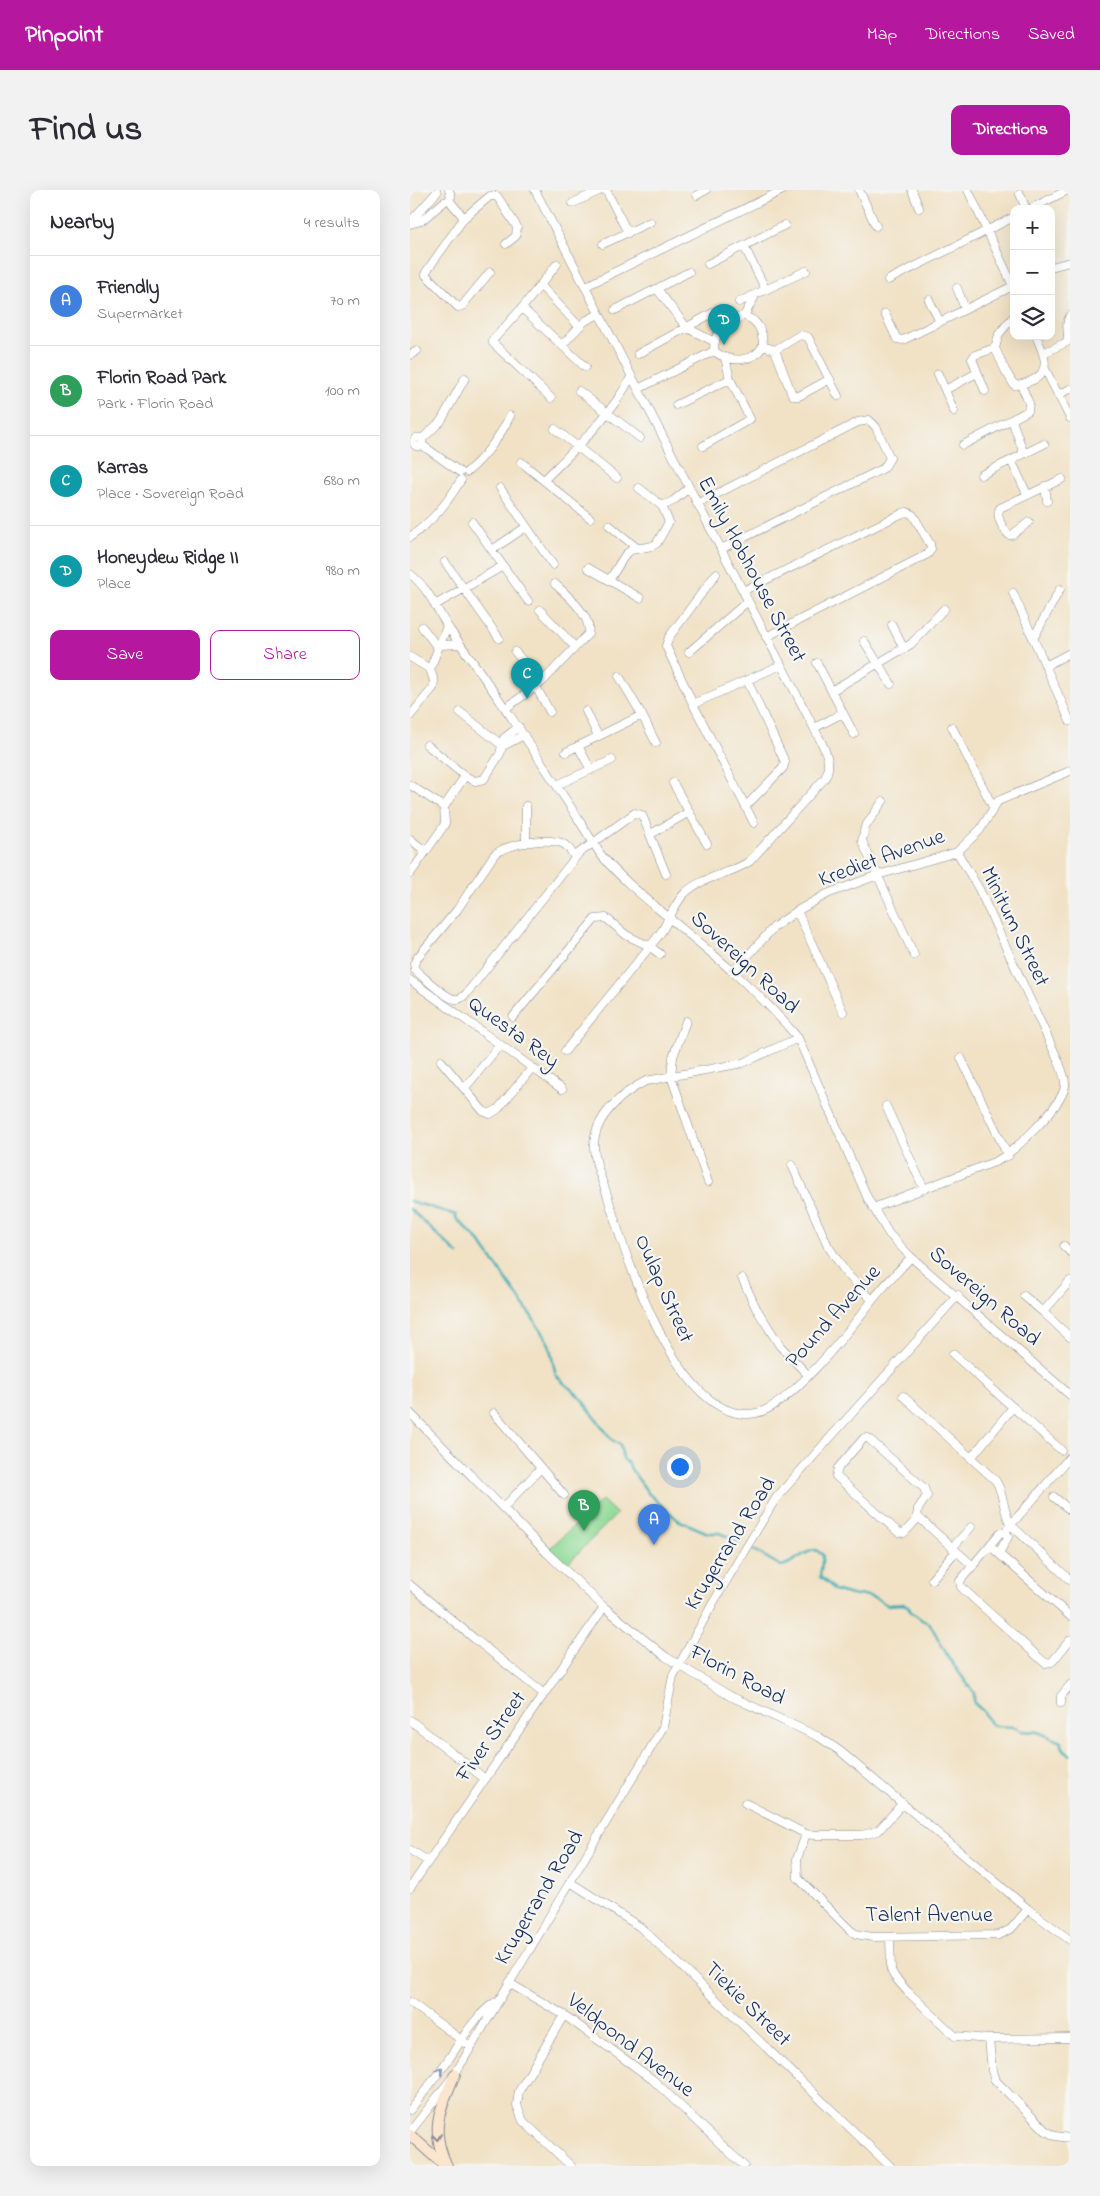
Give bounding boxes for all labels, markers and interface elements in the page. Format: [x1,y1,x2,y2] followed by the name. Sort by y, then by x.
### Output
[25,18,103,53] text: Pinpoint
[867,22,897,48] text: Map
[925,22,1000,48] text: Directions
[1028,22,1075,48] text: Saved
[30,105,142,156] text: Find us
[951,105,1070,155] button: Directions
[1010,205,1055,340] map controls
[1010,205,1055,250] button: +
[50,208,114,238] text: Nearby
[304,211,360,235] text: 4 results
[1010,250,1055,295] button: −
[97,275,159,302] text: Friendly
[61,289,71,313] text: A
[330,289,360,313] text: 70 m
[1010,295,1055,340] button: layers
[97,302,183,326] text: Supermarket
[708,304,740,345] pin: D
[97,365,226,392] text: Florin Road Park
[61,379,71,403] text: B
[325,379,360,403] text: 100 m
[97,392,213,416] text: Park · Florin Road
[97,455,148,482] text: Karras
[62,469,70,493] text: C
[324,469,360,493] text: 680 m
[687,471,814,670] street label: Emily Hobhouse Street
[97,482,244,506] text: Place · Sovereign Road
[97,545,239,572] text: Honeydew Ridge II
[60,559,72,583] text: D
[326,559,360,583] text: 980 m
[97,572,131,596] text: Place
[50,630,200,680] button: Save
[210,630,360,680] button: Share
[511,658,543,699] pin: C
[814,821,950,897] street label: Krediet Avenue
[971,862,1057,993] street label: Minitum Street
[681,904,806,1023] street label: Sovereign Road
[460,989,566,1078] street label: Questa Rey
[625,1230,701,1349] street label: Oulap Street
[920,1239,1047,1356] street label: Sovereign Road
[779,1258,889,1376] street label: Pound Avenue
[667,1454,693,1480] your location
[677,1471,786,1617] street label: Krugerrand Road
[568,1490,600,1531] pin: B
[638,1504,670,1545] pin: A
[683,1637,791,1715] street label: Florin Road
[448,1684,536,1790] street label: Fiver Street
[487,1825,594,1972] street label: Krugerrand Road
[865,1900,993,1932] street label: Talent Avenue
[696,1955,798,2055] street label: Tiekie Street
[559,1985,701,2106] street label: Veldpond Avenue
[434,2067,443,2077] one-way arrow
[431,2133,442,2141] one-way arrow

